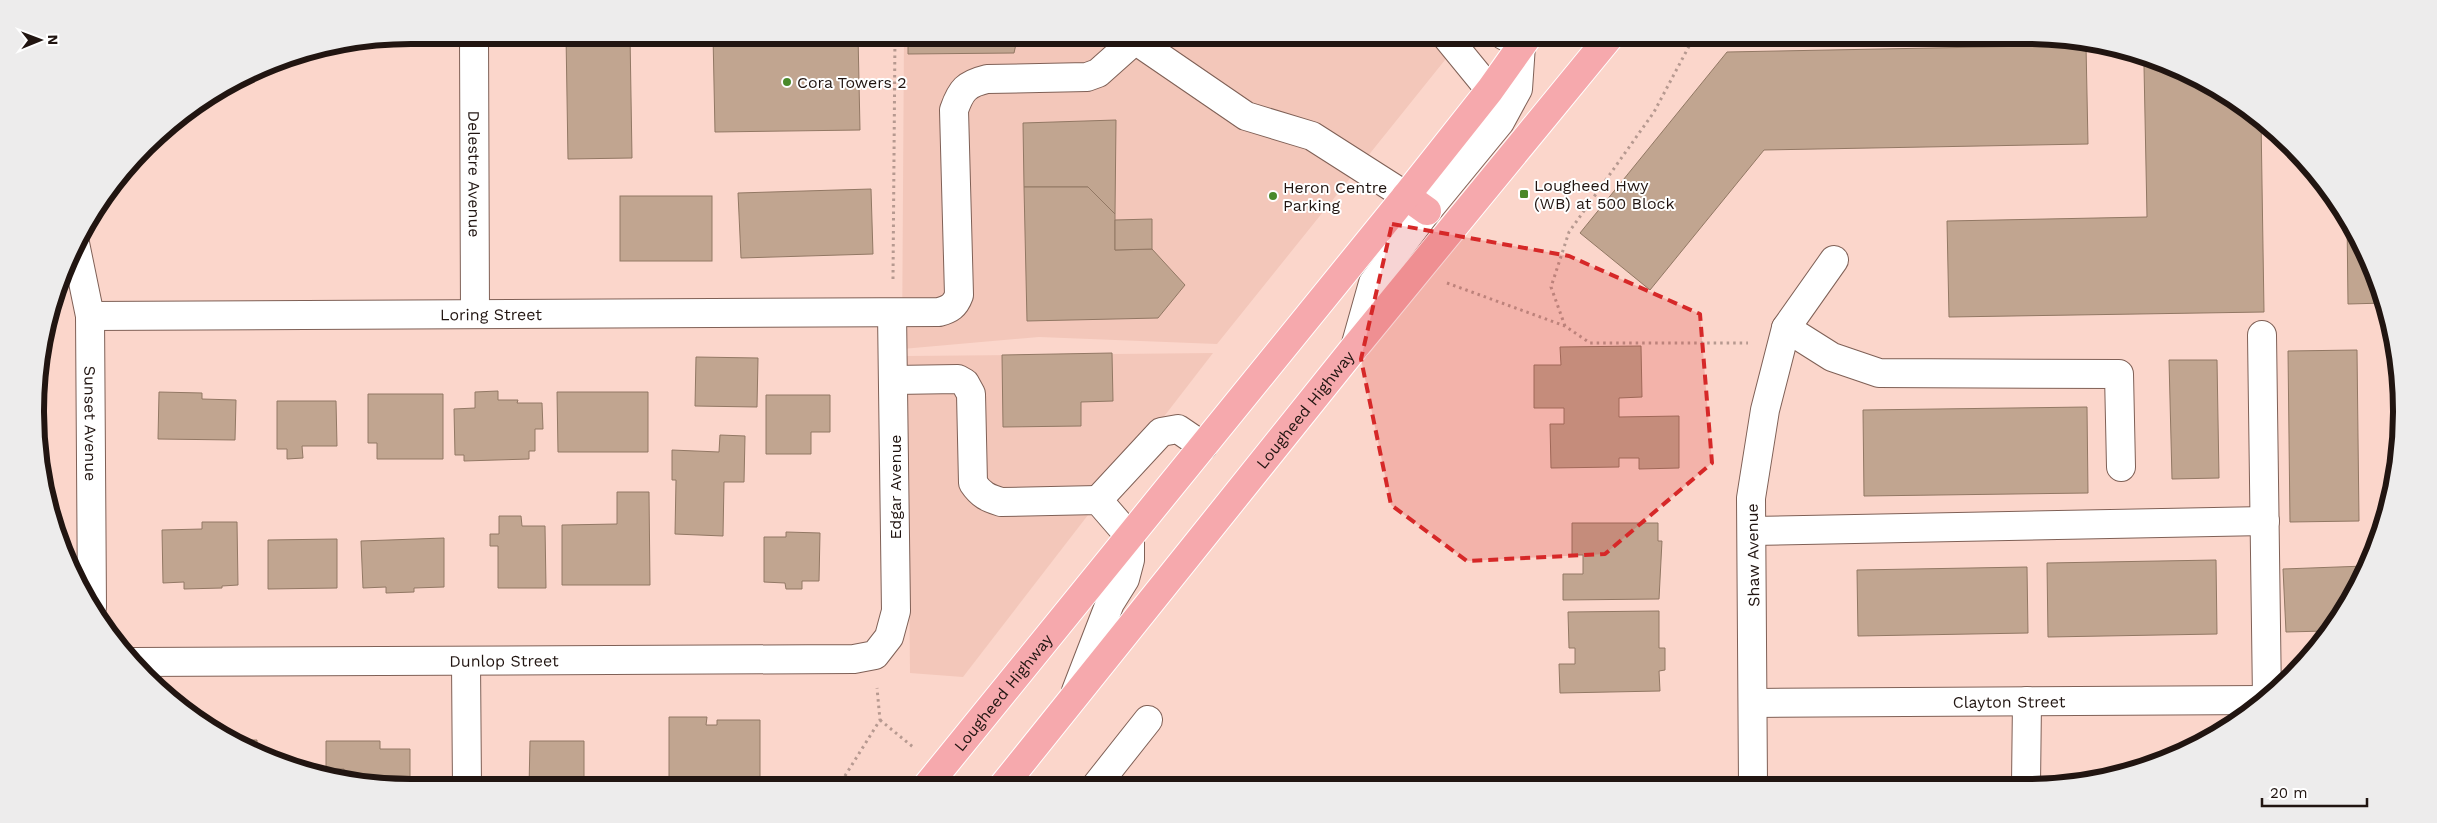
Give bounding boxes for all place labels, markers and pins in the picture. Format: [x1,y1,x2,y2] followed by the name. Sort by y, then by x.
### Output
[797,73,907,92] place label: Cora Towers 2
[781,76,793,88] marker: Cora Towers 2
[1534,176,1675,213] place label: Lougheed Hwy (WB) at 500 Block
[1283,178,1387,215] place label: Heron Centre Parking
[1518,188,1530,200] marker: Lougheed Hwy (WB) at 500 Block
[1267,190,1279,202] marker: Heron Centre Parking

